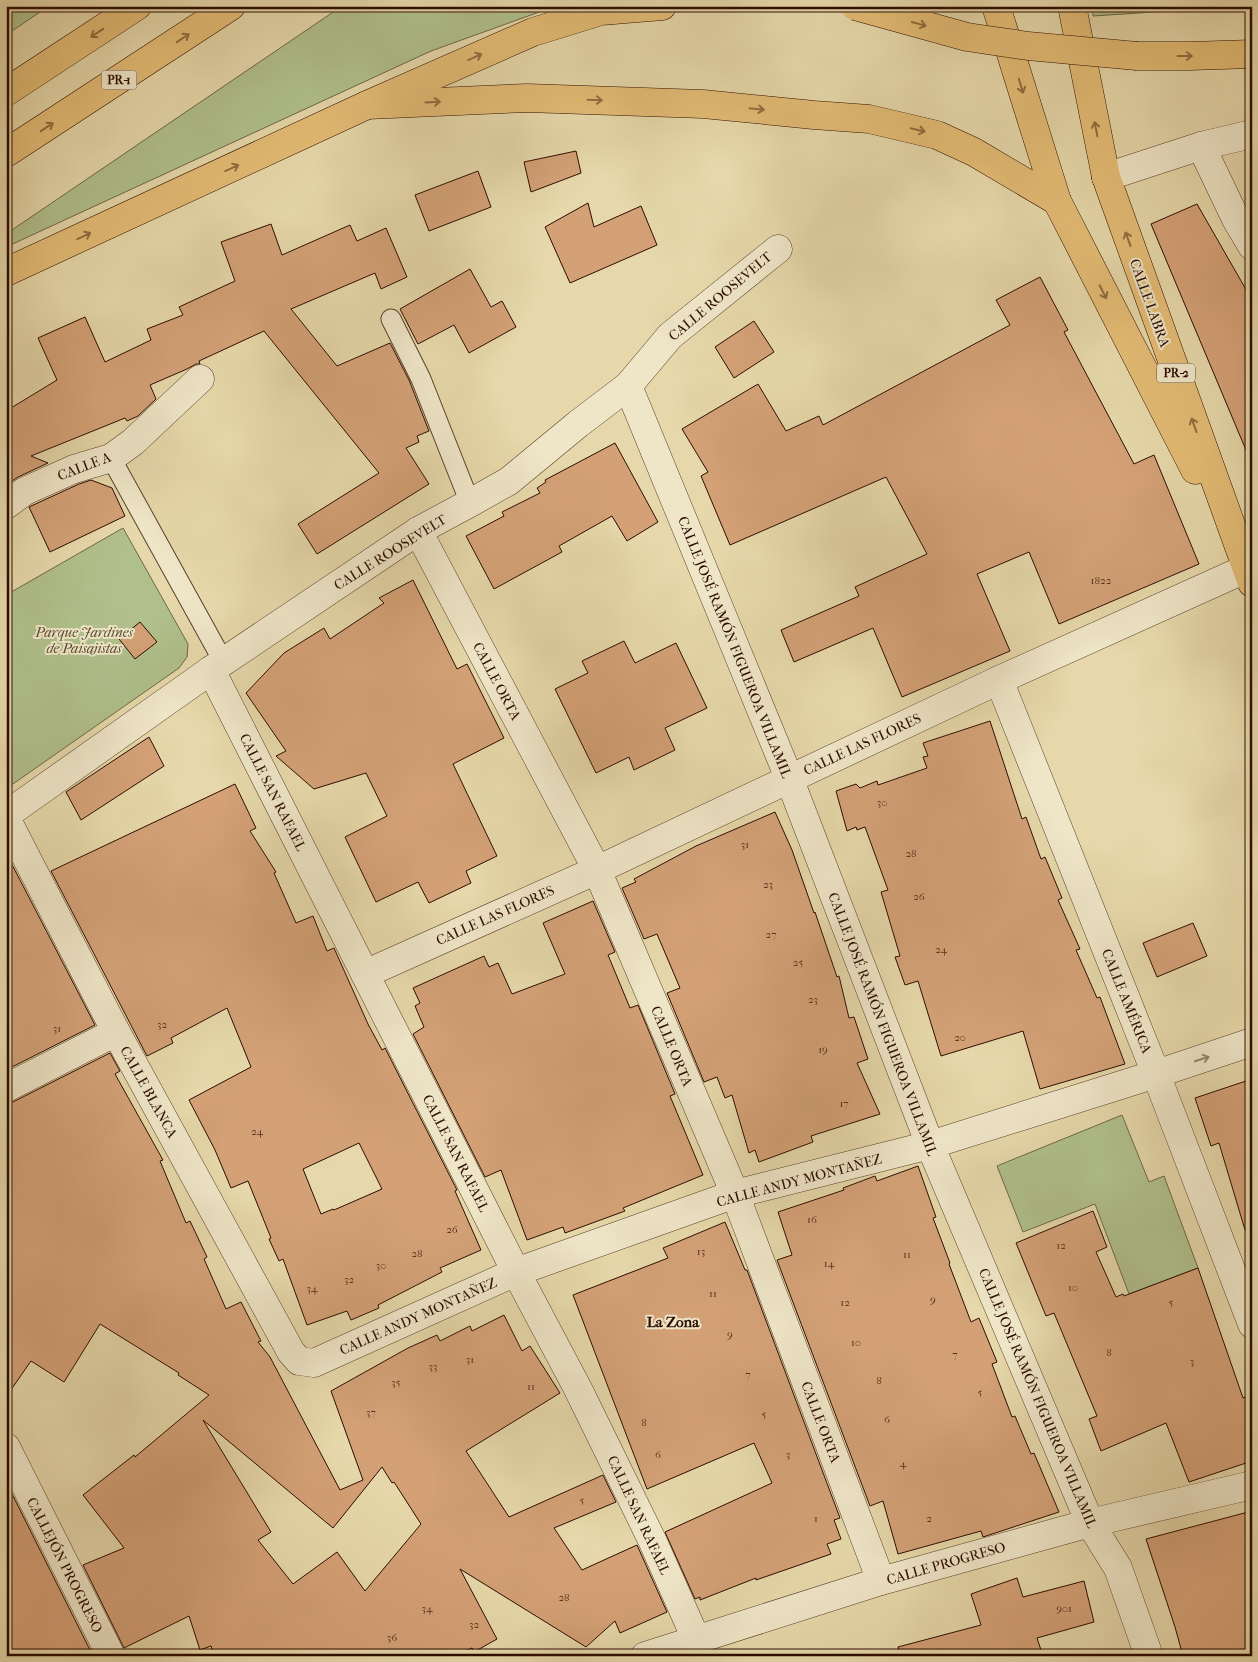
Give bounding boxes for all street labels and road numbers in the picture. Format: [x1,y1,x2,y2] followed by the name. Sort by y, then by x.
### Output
[102,70,136,90] road number: PR-1
[665,248,776,345] street label: CALLE ROOSEVELT
[1126,257,1174,351] street label: CALLE LABRA
[1157,363,1195,382] road number: PR-2
[55,448,114,484] street label: CALLE A
[331,511,450,594] street label: CALLE ROOSEVELT
[674,514,796,781] street label: CALLE JOSÉ RAMÓN FIGUEROA VILLAMIL
[469,639,525,724] street label: CALLE ORTA
[801,710,924,779] street label: CALLE LAS FLORES
[236,731,310,854] street label: CALLE SAN RAFAEL
[433,882,557,949] street label: CALLE LAS FLORES
[824,890,942,1159] street label: CALLE JOSÉ RAMÓN FIGUEROA VILLAMIL
[1098,946,1157,1057] street label: CALLE AMÉRICA
[647,1003,696,1090] street label: CALLE ORTA
[116,1043,181,1142] street label: CALLE BLANCA
[419,1092,493,1215] street label: CALLE SAN RAFAEL
[715,1150,884,1211] street label: CALLE ANDY MONTAÑEZ
[975,1265,1101,1531] street label: CALLE JOSÉ RAMÓN FIGUEROA VILLAMIL
[337,1274,500,1359] street label: CALLE ANDY MONTAÑEZ
[797,1379,844,1466] street label: CALLE ORTA
[604,1453,674,1578] street label: CALLE SAN RAFAEL
[23,1494,107,1636] street label: CALLEJÓN PROGRESO
[885,1538,1008,1589] street label: CALLE PROGRESO

